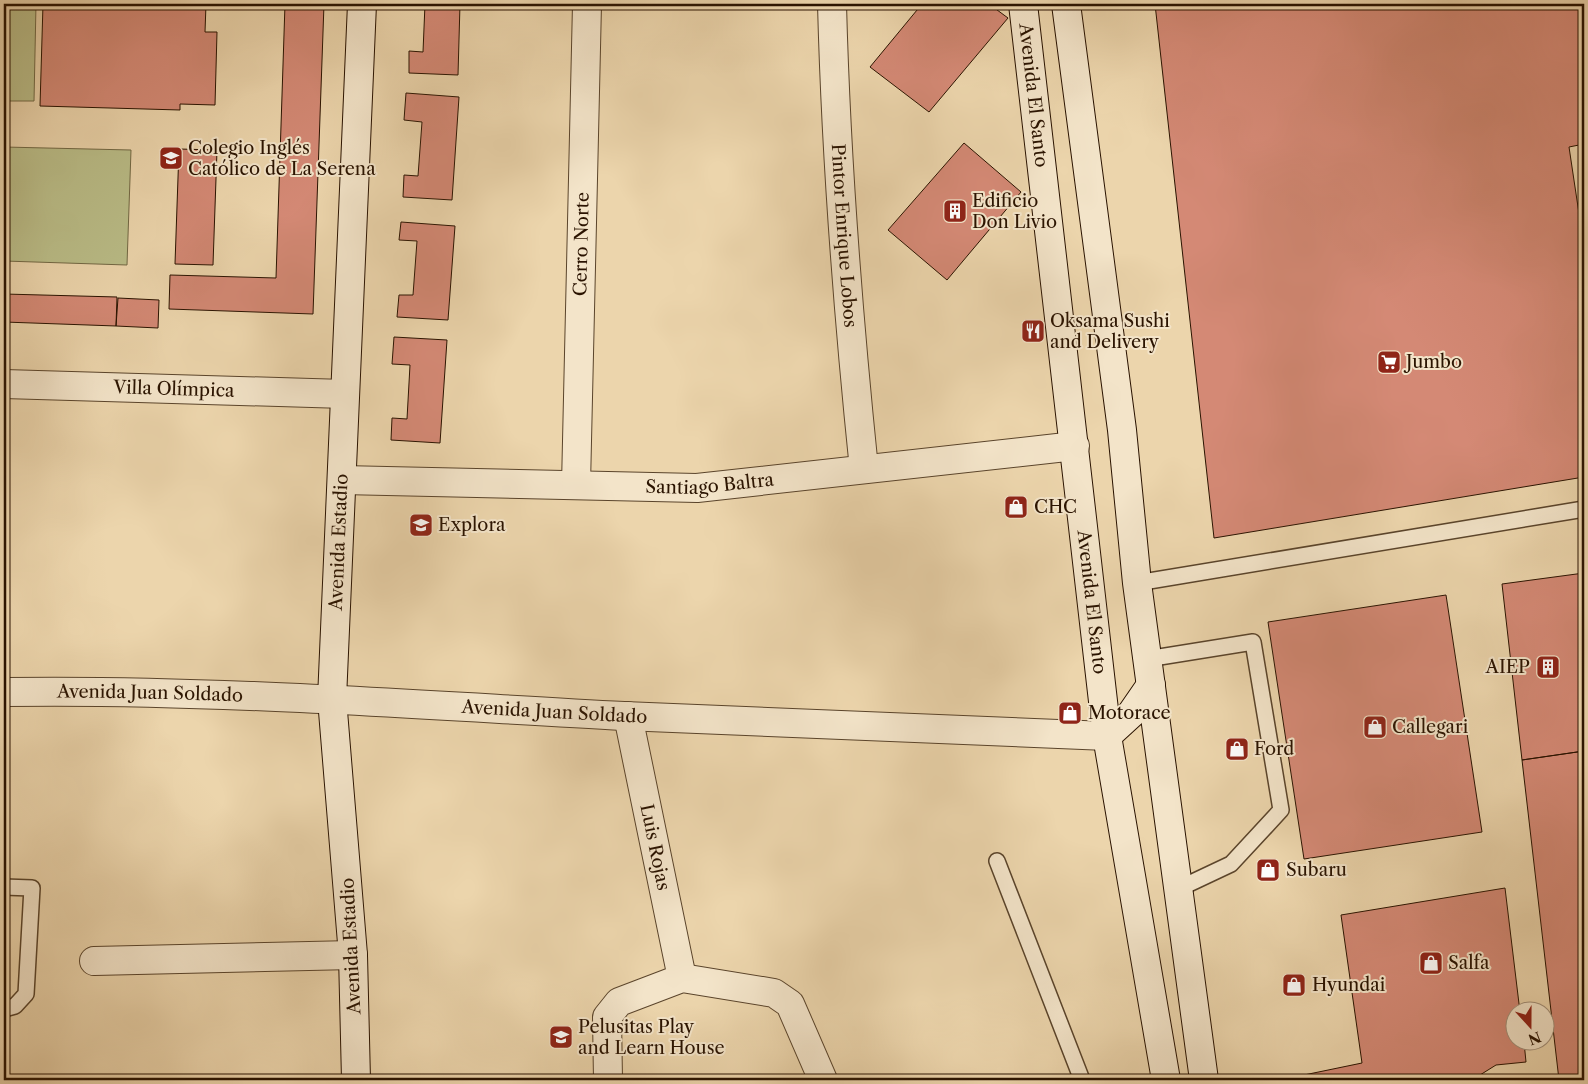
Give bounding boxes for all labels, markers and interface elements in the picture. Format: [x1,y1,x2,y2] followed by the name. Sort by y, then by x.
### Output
[1014,21,1053,169] street label: Avenida El Santo
[188,137,376,180] place label: Colegio Inglés Católico de La Serena
[827,143,862,329] street label: Pintor Enrique Lobos
[158,145,184,171] school or university icon: Colegio Inglés Católico de La Serena
[972,190,1057,233] place label: Edificio Don Livio
[569,192,594,296] street label: Cerro Norte
[942,198,968,224] building icon: Edificio Don Livio
[1050,310,1170,353] place label: Oksama Sushi and Delivery
[1020,318,1046,344] restaurant icon: Oksama Sushi and Delivery
[1376,349,1402,375] supermarket icon: Jumbo
[1403,351,1462,373] place label: Jumbo
[112,376,235,402] street label: Villa Olímpica
[645,468,776,499] street label: Santiago Baltra
[325,473,353,612] street label: Avenida Estadio
[1003,494,1029,520] shop icon: CHC
[1034,496,1077,518] place label: CHC
[408,512,434,538] school or university icon: Explora
[438,514,506,536] place label: Explora
[1072,528,1111,675] street label: Avenida El Santo
[1535,654,1561,680] building icon: AIEP
[1485,656,1530,678] place label: AIEP
[56,681,243,707] street label: Avenida Juan Soldado
[460,696,648,728] street label: Avenida Juan Soldado
[1057,700,1083,726] shop icon: Motorace
[1088,702,1171,724] place label: Motorace
[1362,714,1388,740] shop icon: Callegari
[1392,716,1469,738] place label: Callegari
[1224,736,1250,762] shop icon: Ford
[1254,738,1294,760] place label: Ford
[635,802,675,892] street label: Luis Rojas
[1255,857,1281,883] shop icon: Subaru
[1286,859,1347,881] place label: Subaru
[336,877,366,1016] street label: Avenida Estadio
[1418,950,1444,976] shop icon: Salfa
[1448,952,1490,974] place label: Salfa
[1281,972,1307,998] shop icon: Hyundai
[1312,974,1386,996] place label: Hyundai
[1506,1002,1556,1052] north arrow
[578,1016,725,1059] place label: Pelusitas Play and Learn House
[548,1024,574,1050] school or university icon: Pelusitas Play and Learn House
[1526,1028,1544,1049] text: N

